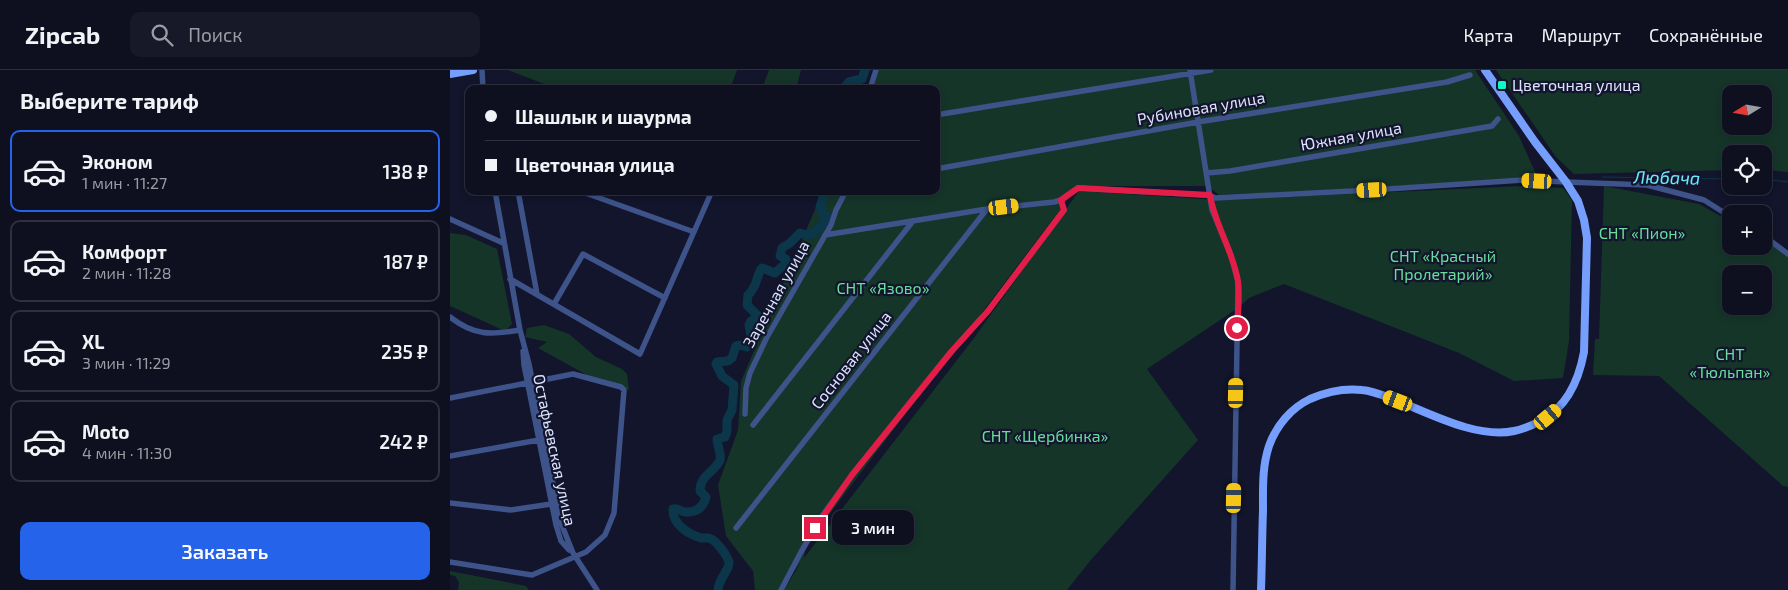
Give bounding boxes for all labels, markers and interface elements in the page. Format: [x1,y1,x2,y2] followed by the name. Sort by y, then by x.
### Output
[130,12,480,57] search box
[25,20,100,49] text: Zipcab
[148,21,176,49] icon: search
[188,23,243,46] text: Поиск
[1463,24,1513,46] text: Карта
[1541,24,1621,46] text: Маршрут
[1649,24,1763,46] text: Сохранённые
[1512,75,1641,95] place label: Цветочная улица
[1496,79,1508,91] marker: Цветочная улица
[1722,85,1772,135] north arrow
[1722,85,1772,315] map controls
[20,87,199,113] text: Выберите тариф
[1135,87,1267,129] street label: Рубиновая улица
[515,105,692,128] text: Шашлык и шаурма
[1299,117,1403,155] street label: Южная улица
[1722,145,1772,195] button: locate
[22,149,67,194] icon: car
[82,150,153,173] text: Эконом
[515,153,675,176] text: Цветочная улица
[383,160,428,183] text: 138 ₽
[1633,165,1701,189] water label: Любача
[82,173,167,192] text: 1 мин · 11:27
[1521,173,1552,189] car
[1356,182,1387,198] car
[988,198,1019,216] car
[1722,205,1772,255] button: +
[1599,223,1686,242] park label: СНТ «Пион»
[738,237,814,351] street label: Заречная улица
[22,239,67,284] icon: car
[82,240,167,263] text: Комфорт
[1390,246,1496,283] park label: СНТ «Красный Пролетарий»
[383,250,428,273] text: 187 ₽
[82,263,171,282] text: 2 мин · 11:28
[1722,265,1772,315] button: −
[836,278,930,297] park label: СНТ «Язово»
[806,307,896,413] street label: Сосновая улица
[1226,317,1248,339] route start
[22,329,67,374] icon: car
[82,330,104,353] text: XL
[381,340,428,363] text: 235 ₽
[1690,344,1771,381] park label: СНТ «Тюльпан»
[82,353,171,372] text: 3 мин · 11:29
[529,372,581,528] street label: Остафьевская улица
[1228,378,1243,408] car
[1381,389,1414,413] car
[1531,402,1564,432] car
[22,419,67,464] icon: car
[82,420,130,443] text: Moto
[982,426,1109,445] park label: СНТ «Щербинка»
[379,430,428,453] text: 242 ₽
[82,443,172,462] text: 4 мин · 11:30
[1226,483,1241,513] car
[832,510,915,546] callout: 3 мин
[804,517,826,539] route end
[851,518,895,537] text: 3 мин
[20,522,430,580] button: Заказать

